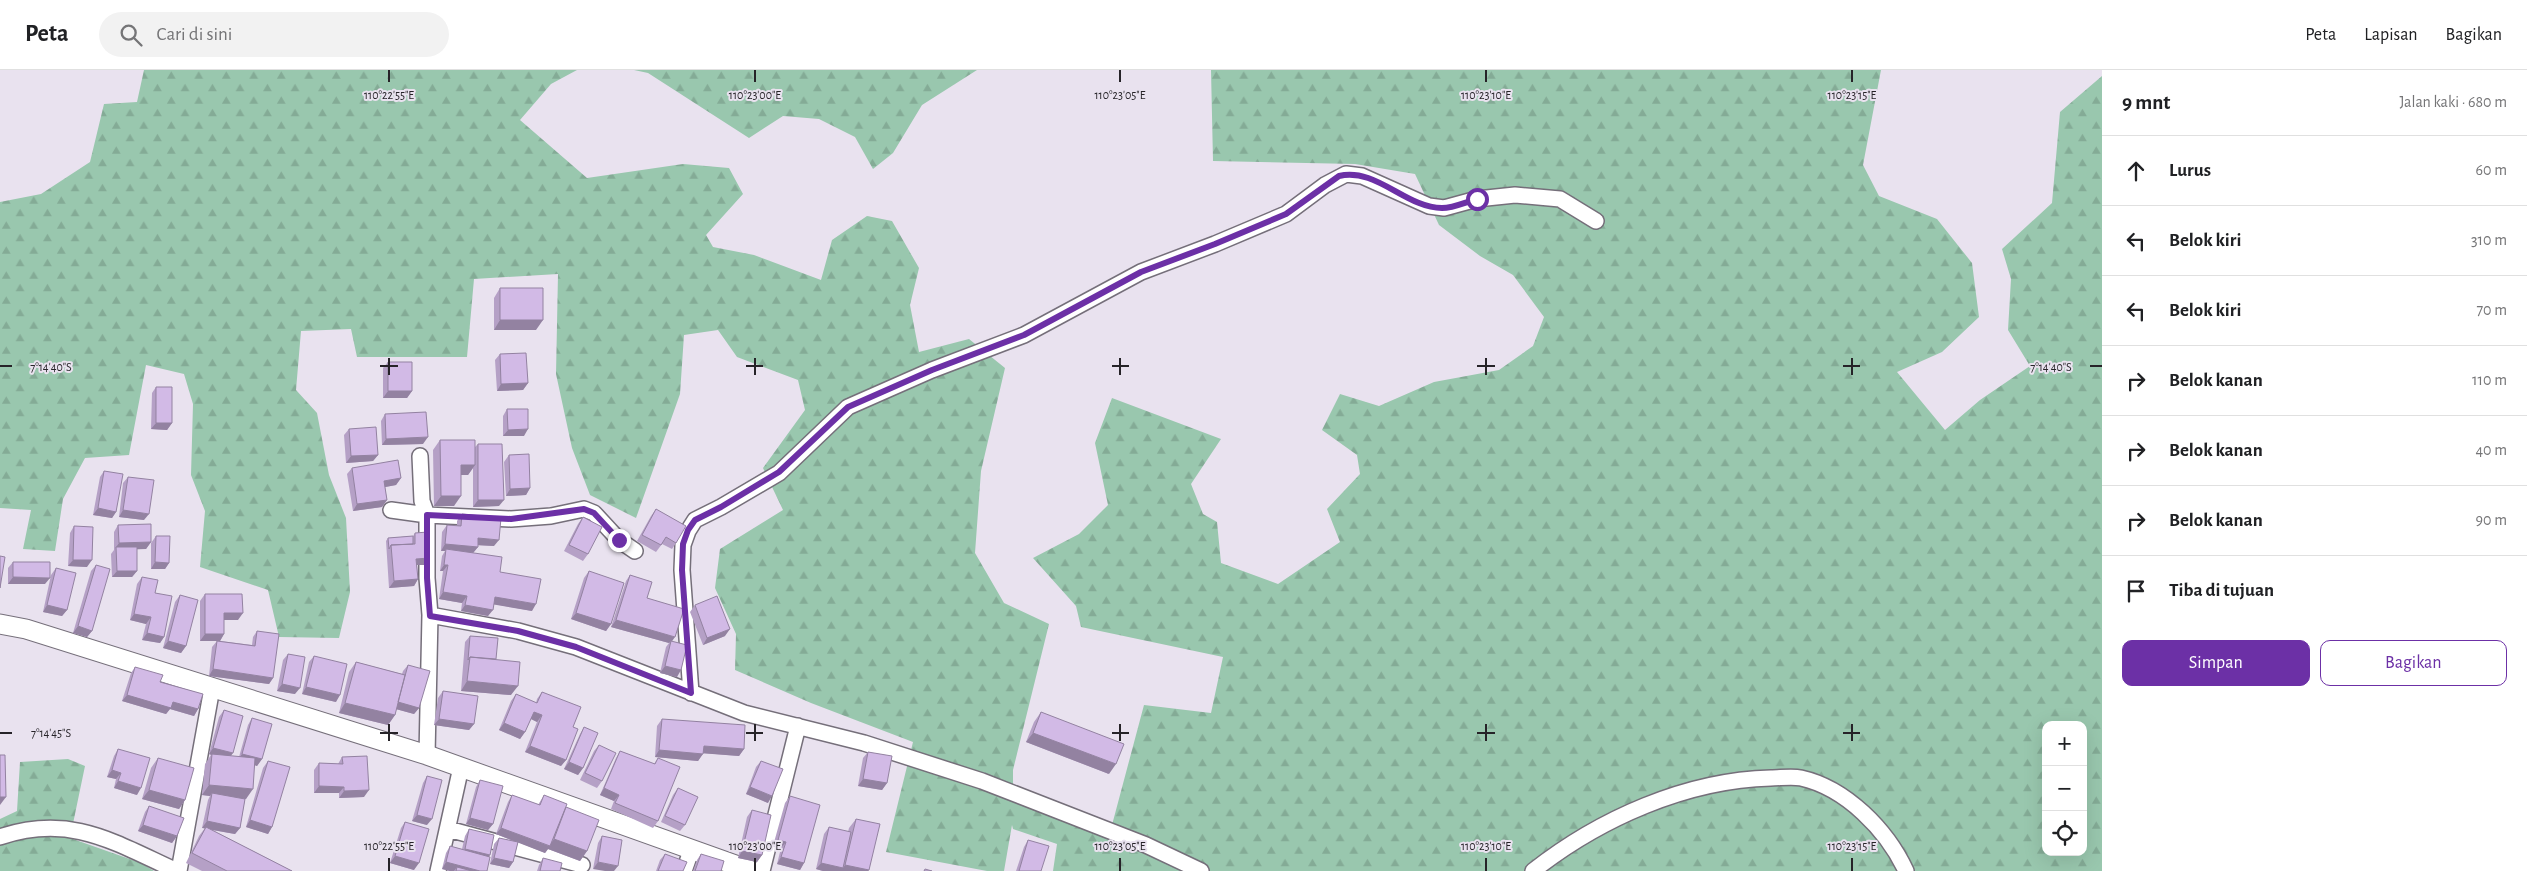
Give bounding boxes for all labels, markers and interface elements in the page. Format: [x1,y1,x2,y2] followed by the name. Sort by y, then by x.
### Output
[99,12,449,57] search box
[117,21,145,49] icon: search
[25,22,69,46] text: Peta
[157,25,232,44] text: Cari di sini
[2305,26,2336,44] text: Peta
[2364,26,2418,44] text: Lapisan
[2446,26,2502,44] text: Bagikan
[364,89,414,101] text: 110°22'55"E
[729,89,781,101] text: 110°23'00"E
[1094,89,1146,101] text: 110°23'05"E
[1461,89,1511,101] text: 110°23'10"E
[1828,89,1877,101] text: 110°23'15"E
[2122,92,2170,113] text: 9 mnt
[2399,94,2507,110] text: Jalan kaki · 680 m
[2122,157,2150,185] icon: ahead
[2169,161,2211,180] text: Lurus
[2476,162,2507,178] text: 60 m
[1466,188,1489,211] route start
[2122,227,2150,255] icon: left
[2169,231,2241,250] text: Belok kiri
[2471,232,2507,248] text: 310 m
[2122,297,2150,325] icon: left
[2169,301,2241,320] text: Belok kiri
[2476,302,2507,318] text: 70 m
[30,361,72,373] text: 7°14'40"S
[2030,361,2072,373] text: 7°14'40"S
[2122,367,2150,395] icon: right
[2169,371,2263,390] text: Belok kanan
[2472,372,2507,388] text: 110 m
[2122,437,2150,465] icon: right
[2169,441,2263,460] text: Belok kanan
[2475,442,2507,458] text: 40 m
[2122,507,2150,535] icon: right
[2169,511,2263,530] text: Belok kanan
[2476,512,2507,528] text: 90 m
[608,529,631,552] route end
[2122,577,2150,605] icon: arrive
[2169,581,2274,600] text: Tiba di tujuan
[2122,640,2310,686] button: Simpan
[2320,640,2507,686] button: Bagikan
[2042,721,2087,856] map controls
[2042,721,2087,766] button: +
[31,727,71,739] text: 7°14'45"S
[2042,766,2087,811] button: −
[2042,811,2087,856] button: locate
[364,840,414,852] text: 110°22'55"E
[729,840,781,852] text: 110°23'00"E
[1094,840,1146,852] text: 110°23'05"E
[1461,840,1511,852] text: 110°23'10"E
[1828,840,1877,852] text: 110°23'15"E

